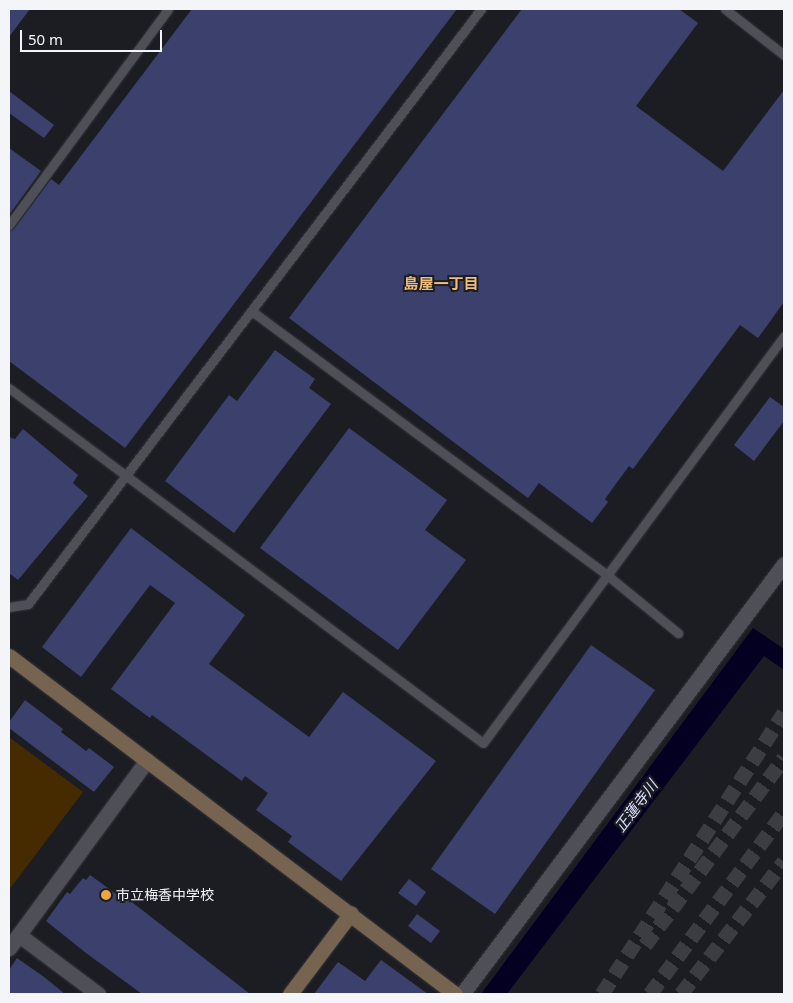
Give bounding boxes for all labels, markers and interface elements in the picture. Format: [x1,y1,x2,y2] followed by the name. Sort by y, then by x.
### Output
[22,20,165,52] scale bar
[28,29,63,49] text: 50 m
[404,275,478,293] district label: 島屋一丁目
[611,777,661,835] water label: 正蓮寺川
[116,887,214,903] place label: 市立梅香中学校
[100,889,112,901] marker: 市立梅香中学校

